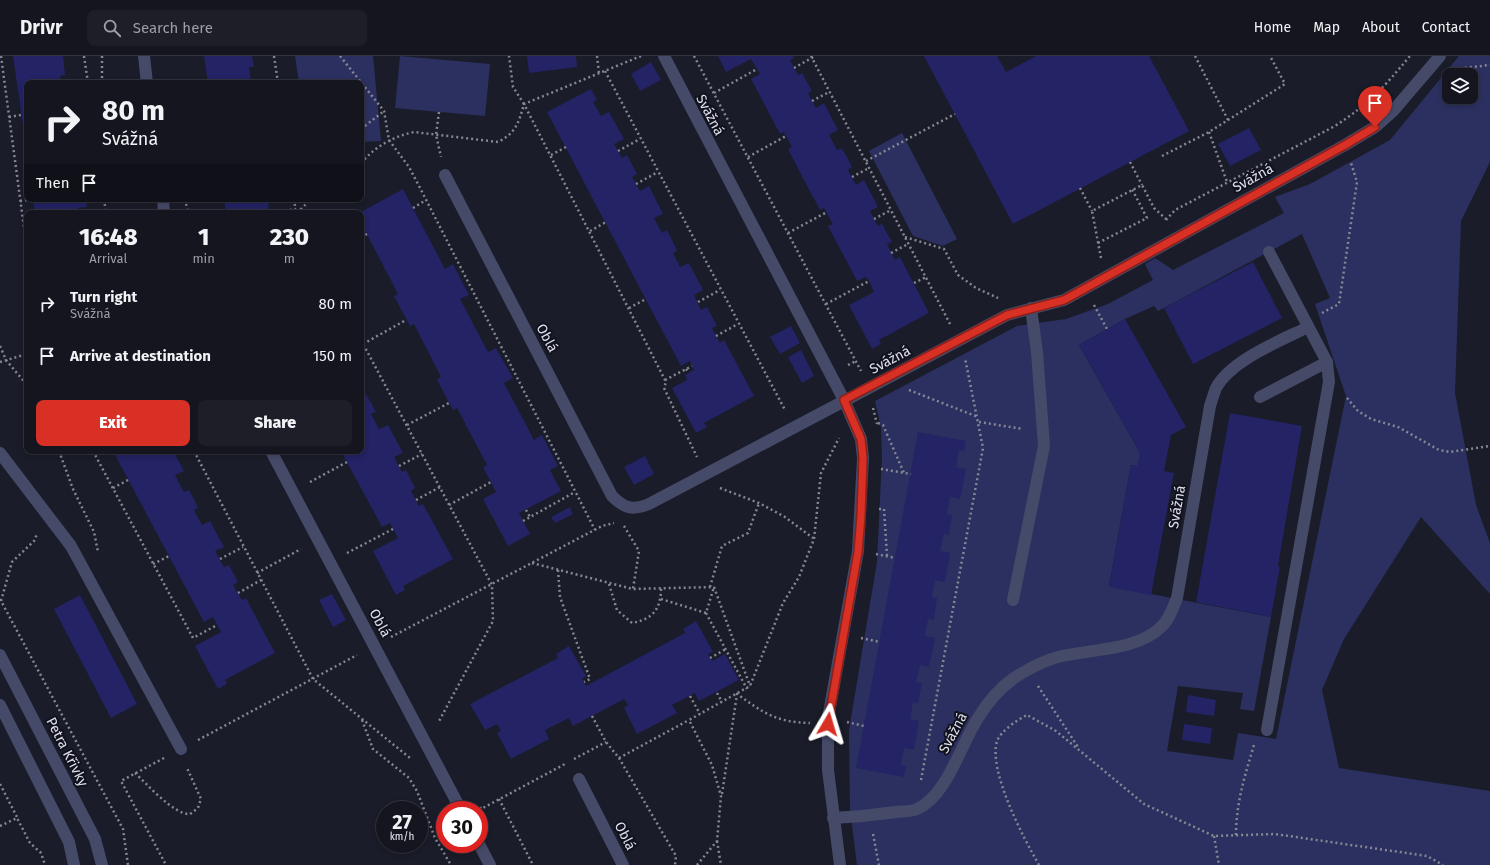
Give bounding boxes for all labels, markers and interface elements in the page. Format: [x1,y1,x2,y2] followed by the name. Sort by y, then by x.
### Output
[87,10,367,46] search box
[20,16,63,39] text: Drivr
[101,17,123,39] icon: search
[133,19,213,37] text: Search here
[1254,19,1291,36] text: Home
[1313,19,1340,36] text: Map
[1362,19,1400,36] text: About
[1422,19,1470,36] text: Contact
[1442,68,1478,104] map controls
[1442,68,1478,104] button: layers
[1358,86,1392,127] pin
[692,92,728,138] street label: Svážná
[1364,92,1386,114] icon: arrive
[102,94,165,127] text: 80 m
[36,96,88,148] icon: right
[102,128,158,150] text: Svážná
[1230,160,1276,196] street label: Svážná
[78,172,100,194] icon: arrive
[36,174,70,192] text: Then
[79,223,138,251] text: 16:48
[198,223,209,251] text: 1
[270,223,309,251] text: 230
[89,251,127,266] text: Arrival
[192,251,215,266] text: min
[284,251,295,266] text: m
[70,288,137,306] text: Turn right
[36,293,58,315] icon: right
[319,295,352,313] text: 80 m
[70,306,111,321] text: Svážná
[533,321,561,355] street label: Oblá
[867,342,913,378] street label: Svážná
[36,345,58,367] icon: arrive
[70,347,211,365] text: Arrive at destination
[313,347,352,365] text: 150 m
[36,400,190,446] button: Exit
[198,400,352,446] button: Share
[1165,484,1189,530] street label: Svážná
[366,606,394,640] street label: Oblá
[807,703,849,745] position arrow
[935,710,971,756] street label: Svážná
[42,715,92,789] street label: Petra Křivky
[436,801,488,853] speed limit sign: 30
[392,810,412,834] text: 27
[611,819,639,853] street label: Oblá
[390,831,414,843] text: km/h

